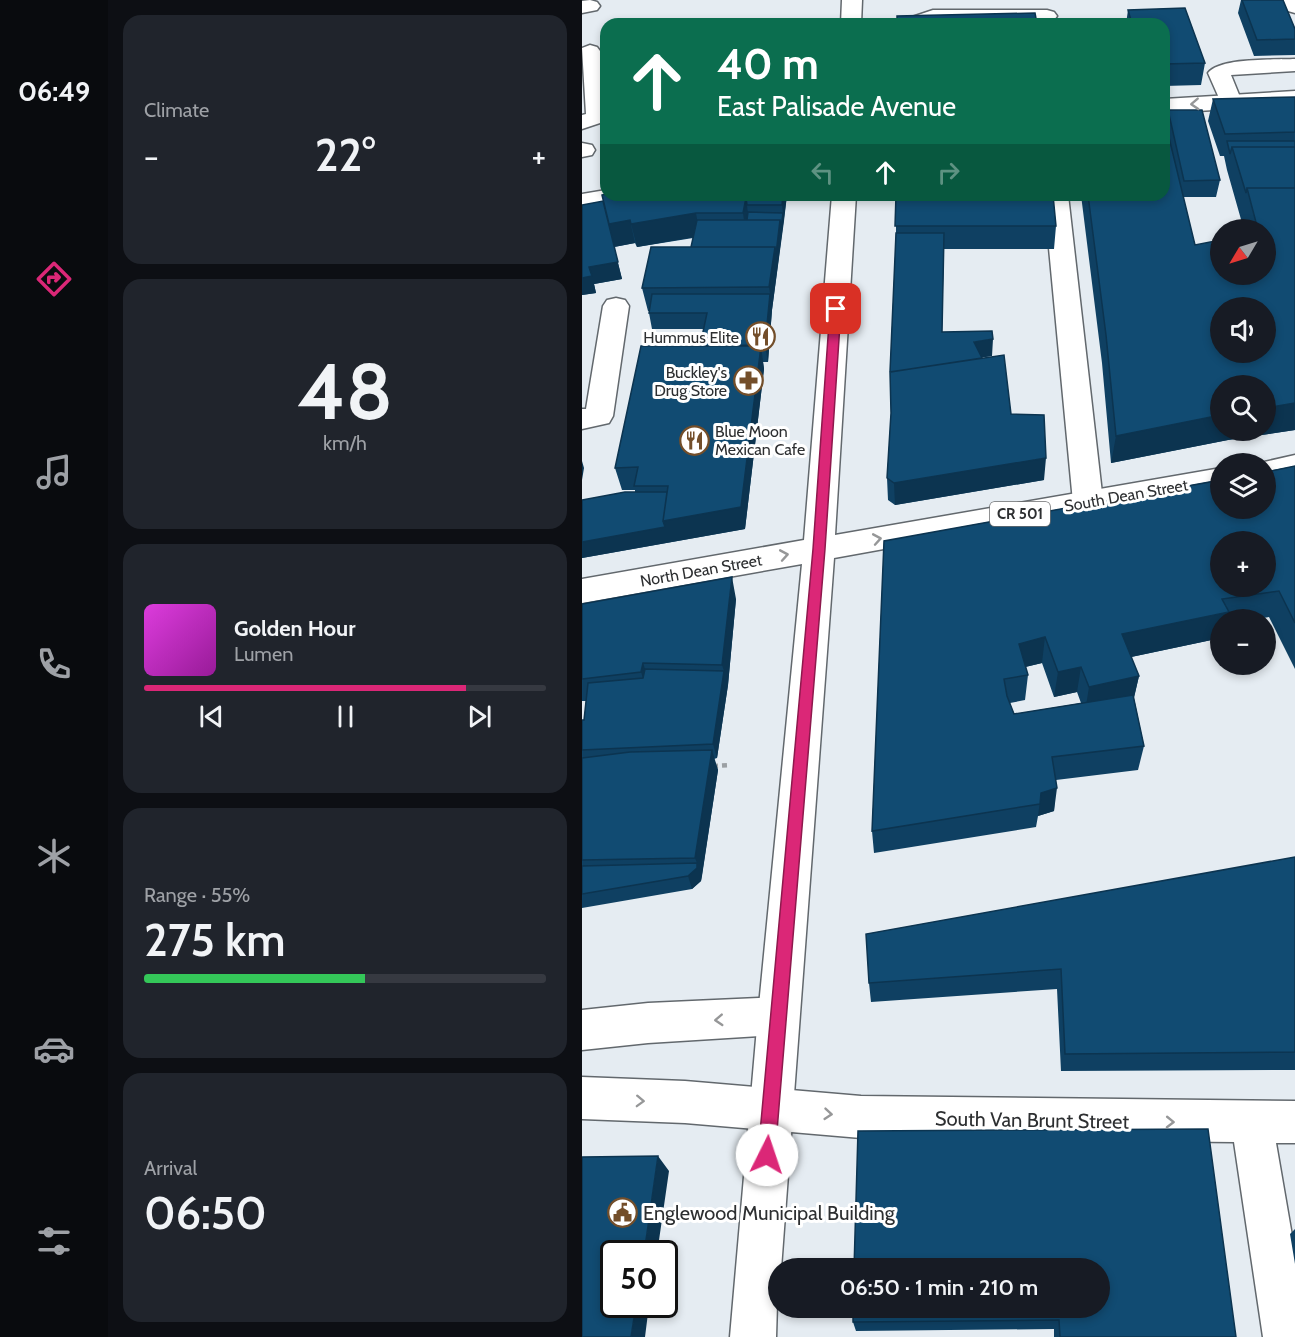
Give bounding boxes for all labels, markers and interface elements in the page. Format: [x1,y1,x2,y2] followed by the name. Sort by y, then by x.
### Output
[717,38,819,90] text: 40 m
[618,42,696,120] icon: ahead
[18,75,90,108] text: 06:49
[717,90,956,123] text: East Palisade Avenue
[144,98,209,122] text: Climate
[1190,98,1199,111] one-way arrow
[315,128,375,182] text: 22°
[144,136,159,176] text: −
[531,136,546,176] text: +
[806,156,839,189] icon: left
[869,156,902,189] icon: ahead
[932,156,965,189] icon: right
[1210,219,1276,285] north arrow
[1210,219,1276,675] map controls
[33,258,75,300] icon: directions
[810,283,861,334] pin
[819,292,852,325] icon: arrive
[1210,297,1276,363] button: sound
[744,321,776,353] restaurant icon: Hummus Elite
[643,328,739,347] place label: Hummus Elite
[297,344,393,439] text: 48
[654,363,727,400] place label: Buckley's Drug Store
[732,365,764,397] pharmacy icon: Buckley's Drug Store
[1210,375,1276,441] button: search
[715,422,805,459] place label: Blue Moon Mexican Cafe
[678,424,710,456] restaurant icon: Blue Moon Mexican Cafe
[323,431,367,455] text: km/h
[33,451,75,493] icon: music
[1210,453,1276,519] button: layers
[1063,475,1190,516] street label: South Dean Street
[990,502,1050,526] road number: CR 501
[1210,531,1276,597] button: +
[871,533,881,546] one-way arrow
[779,549,789,562] one-way arrow
[639,550,764,591] street label: North Dean Street
[1210,609,1276,675] button: −
[234,615,355,642] text: Golden Hour
[234,642,293,666] text: Lumen
[33,643,75,685] icon: phone
[195,700,228,733] icon: previous
[329,700,362,733] icon: pause
[463,700,496,733] icon: next
[33,835,75,877] icon: climate
[144,883,250,907] text: Range · 55%
[144,913,285,967] text: 275 km
[715,1013,724,1026] one-way arrow
[33,1028,75,1070] icon: car
[636,1094,645,1107] one-way arrow
[935,1106,1130,1134] street label: South Van Brunt Street
[824,1108,833,1121] one-way arrow
[1166,1116,1175,1128] one-way arrow
[735,1123,799,1187] position arrow
[144,1156,197,1180] text: Arrival
[144,1186,267,1240] text: 06:50
[606,1197,638,1229] public building icon: Englewood Municipal Building
[643,1201,896,1225] place label: Englewood Municipal Building
[33,1220,75,1262] icon: filters
[600,1240,678,1318] speed limit sign: 50
[840,1274,1038,1301] text: 06:50 · 1 min · 210 m

